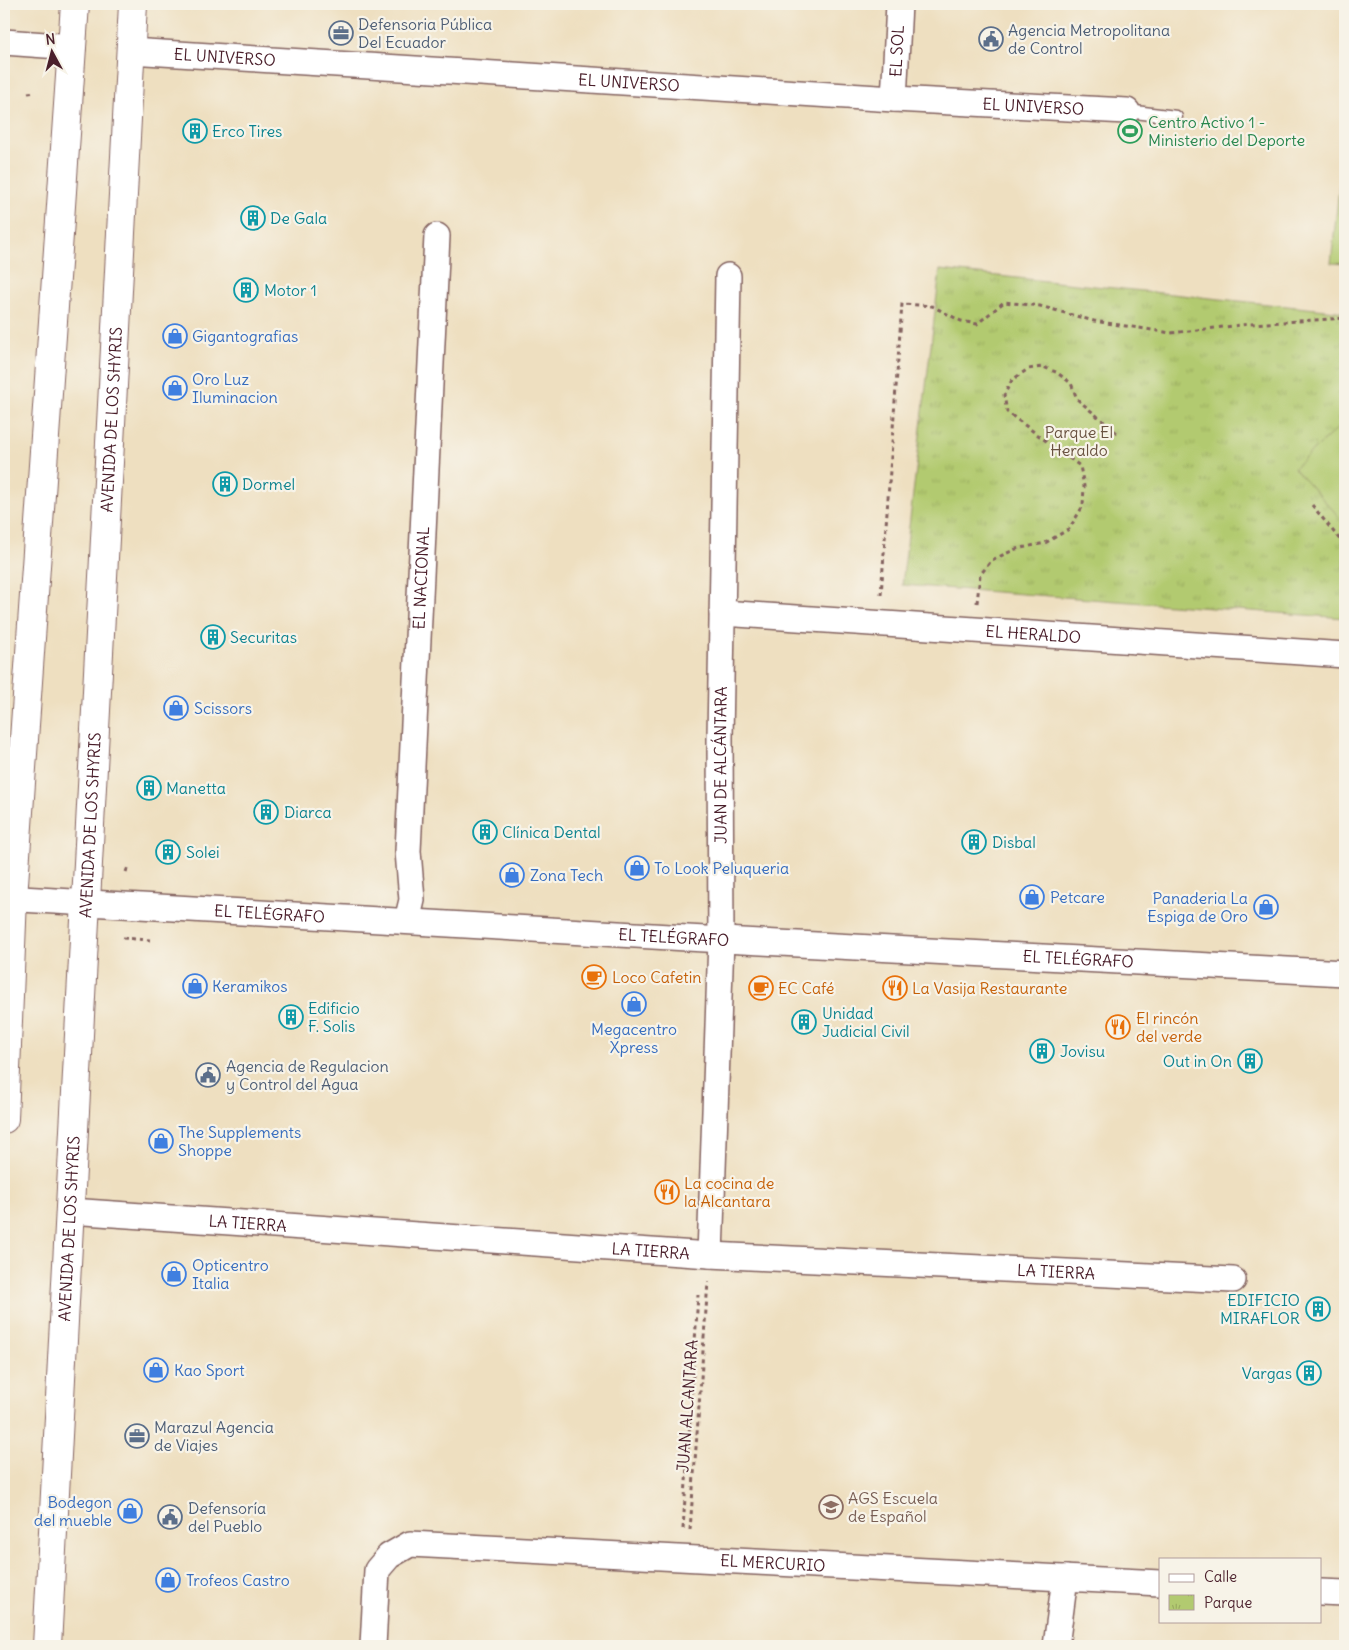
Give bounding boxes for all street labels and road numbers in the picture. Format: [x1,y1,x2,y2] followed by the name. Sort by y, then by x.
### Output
[885,24,908,78] street label: EL SOL
[173,44,276,70] street label: EL UNIVERSO
[578,69,680,96] street label: EL UNIVERSO
[982,94,1085,119] street label: EL UNIVERSO
[96,326,126,513] street label: AVENIDA DE LOS SHYRIS
[408,526,433,630] street label: EL NACIONAL
[985,621,1082,647] street label: EL HERALDO
[710,686,731,844] street label: JUAN DE ALCÁNTARA
[75,732,105,918] street label: AVENIDA DE LOS SHYRIS
[214,900,326,927] street label: EL TELÉGRAFO
[618,924,730,950] street label: EL TELÉGRAFO
[1022,946,1134,972] street label: EL TELÉGRAFO
[54,1135,84,1322] street label: AVENIDA DE LOS SHYRIS
[208,1211,287,1236] street label: LA TIERRA
[611,1238,690,1264] street label: LA TIERRA
[1017,1260,1096,1283] street label: LA TIERRA
[672,1339,702,1473] street label: JUAN ALCANTARA
[720,1550,826,1576] street label: EL MERCURIO

